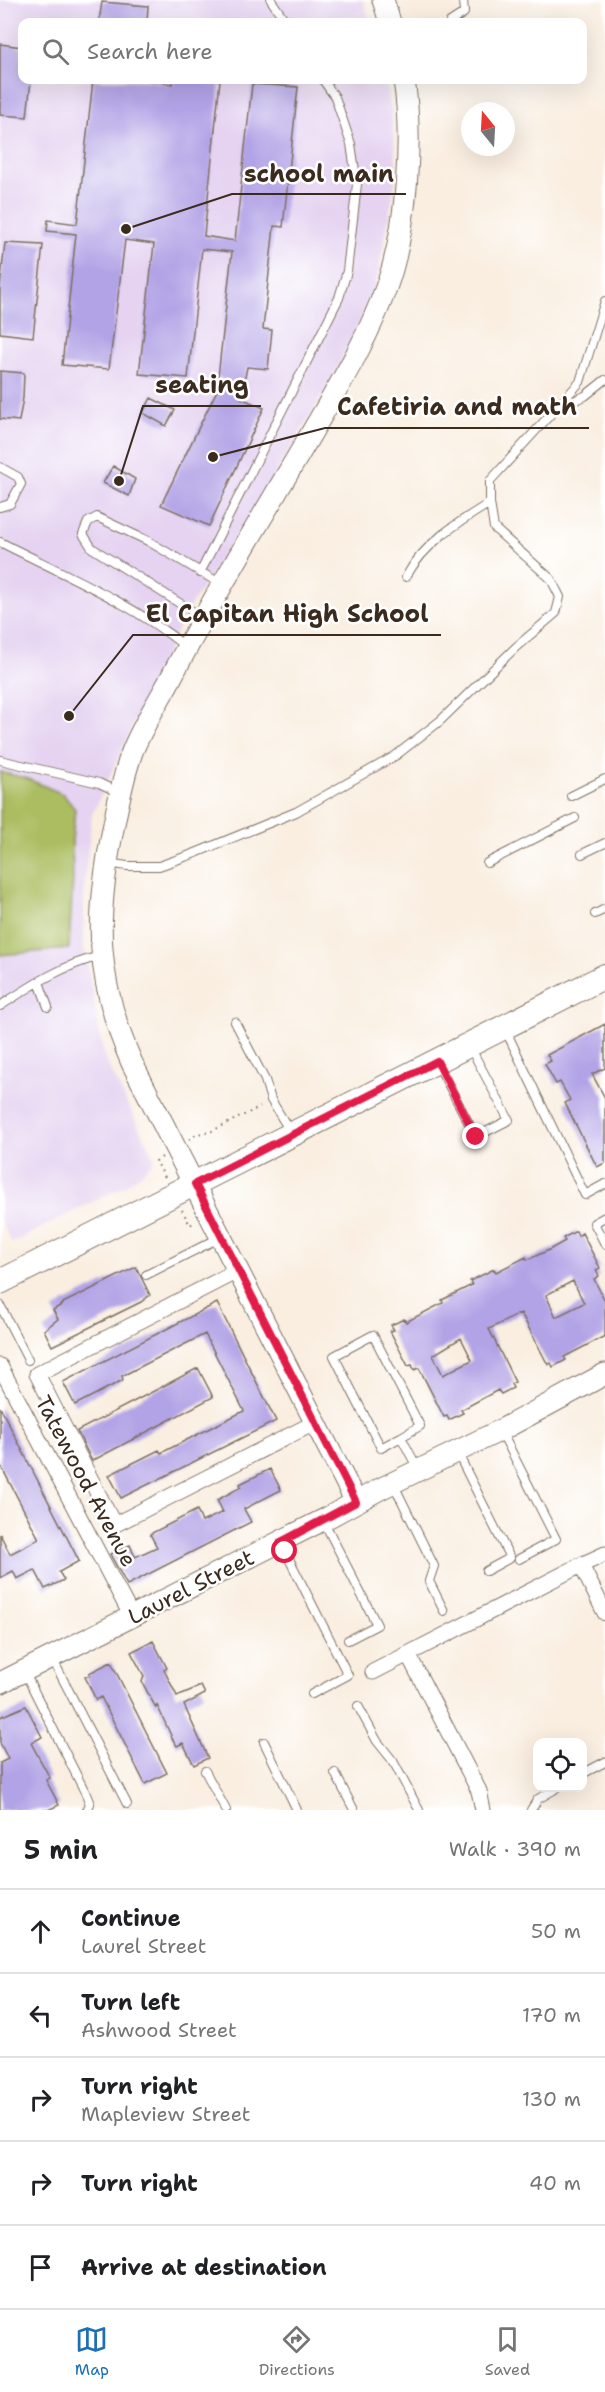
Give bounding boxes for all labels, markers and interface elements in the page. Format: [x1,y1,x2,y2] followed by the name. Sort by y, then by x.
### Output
[18,18,587,84] search box
[39,35,72,68] icon: search
[87,37,213,66] text: Search here
[461,102,515,156] north arrow
[232,152,406,194] callout: school main
[244,158,394,190] text: school main
[143,364,261,406] callout: seating
[155,369,249,401] text: seating
[325,386,589,428] callout: Cafetiria and math
[337,391,577,423] text: Cafetiria and math
[133,593,441,635] callout: El Capitan High School
[145,598,429,630] text: El Capitan High School
[462,1123,488,1149] route end
[29,1390,143,1572] street label: Tatewood Avenue
[271,1537,297,1563] route start
[123,1543,259,1631] street label: Laurel Street
[533,1738,587,1792] map controls
[533,1738,587,1792] button: locate
[24,1832,98,1867] text: 5 min
[449,1836,581,1862] text: Walk · 390 m
[81,1904,181,1933] text: Continue
[24,1915,57,1948] icon: ahead
[531,1918,581,1944] text: 50 m
[81,1933,206,1959] text: Laurel Street
[81,1988,180,2017] text: Turn left
[24,1999,57,2032] icon: left
[522,2002,581,2028] text: 170 m
[81,2017,237,2043] text: Ashwood Street
[81,2072,198,2101] text: Turn right
[24,2083,57,2116] icon: right
[522,2086,581,2112] text: 130 m
[81,2101,251,2127] text: Mapleview Street
[24,2167,57,2200] icon: right
[81,2169,198,2198] text: Turn right
[529,2170,581,2196] text: 40 m
[24,2251,57,2284] icon: arrive
[81,2253,327,2282] text: Arrive at destination
[75,2323,109,2380] tab: Map
[259,2323,335,2380] tab: Directions
[485,2323,530,2380] tab: Saved

